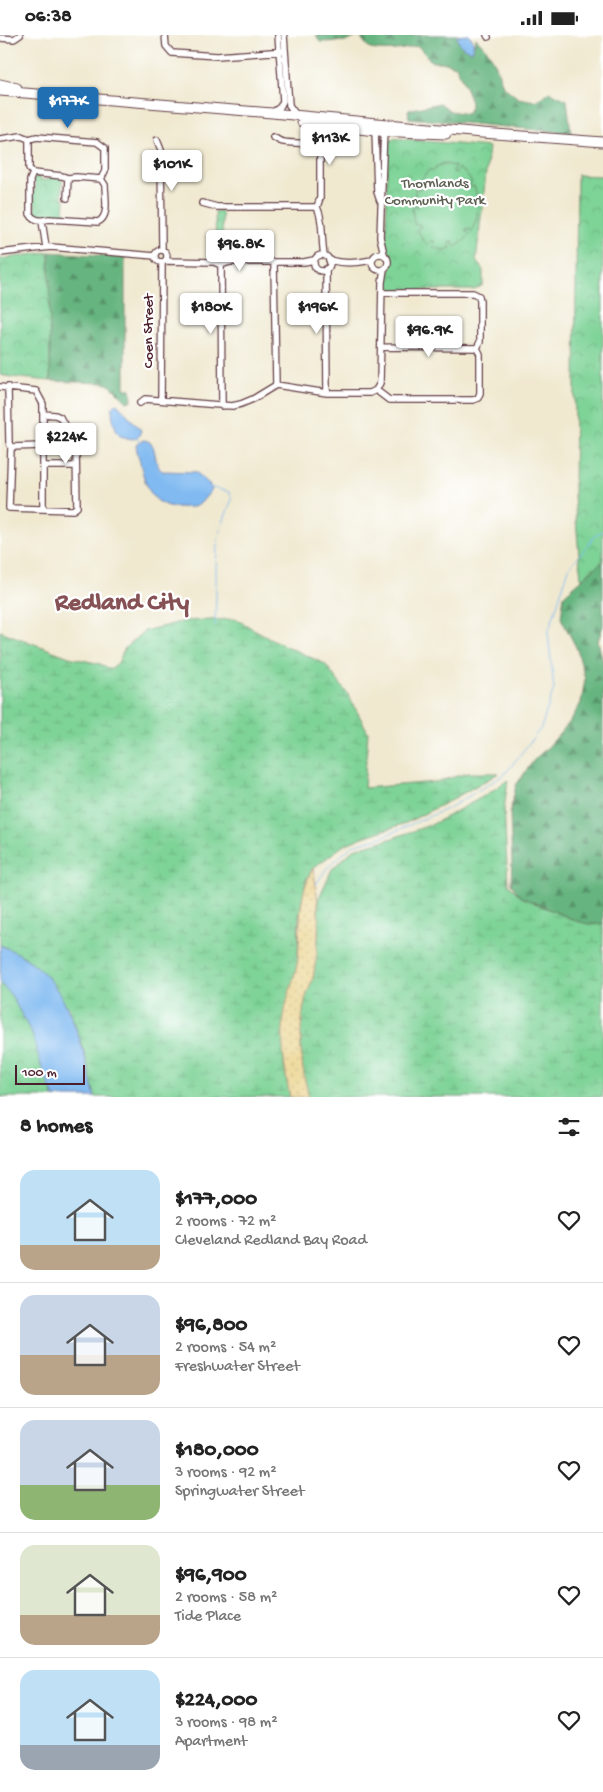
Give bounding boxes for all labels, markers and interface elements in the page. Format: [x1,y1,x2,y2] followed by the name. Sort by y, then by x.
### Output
[25,6,72,29] text: 06:38
[33,87,103,129] pin: $177K
[48,93,88,112] text: $177K
[295,123,365,166] pin: $113K
[311,130,349,149] text: $113K
[137,149,207,192] pin: $101K
[153,156,191,175] text: $101K
[385,175,486,210] park label: Thornlands Community Park
[199,229,281,272] pin: $96.8K
[217,236,263,255] text: $96.8K
[140,292,158,368] street label: Coen Street
[176,293,246,335] pin: $180K
[282,293,352,335] pin: $196K
[191,299,231,318] text: $180K
[298,299,336,318] text: $196K
[388,315,470,358] pin: $96.9K
[406,322,452,341] text: $96.9K
[31,423,101,465] pin: $224K
[46,429,86,448] text: $224K
[54,590,190,619] district label: Redland City
[15,1062,85,1085] scale bar
[22,1065,57,1082] text: 100 m
[555,1113,583,1141] icon: filters
[20,1115,92,1140] text: 8 homes
[175,1188,257,1213] text: $177,000
[60,1190,120,1250] icon: home
[555,1206,583,1234] icon: heart
[175,1213,276,1232] text: 2 rooms · 72 m²
[175,1232,367,1251] text: Cleveland Redland Bay Road
[175,1314,248,1339] text: $96,800
[60,1315,120,1375] icon: home
[555,1331,583,1359] icon: heart
[175,1339,276,1358] text: 2 rooms · 54 m²
[175,1358,300,1377] text: Freshwater Street
[175,1439,259,1464] text: $180,000
[60,1440,120,1500] icon: home
[555,1456,583,1484] icon: heart
[175,1464,277,1483] text: 3 rooms · 92 m²
[175,1483,304,1502] text: Springwater Street
[175,1564,247,1589] text: $96,900
[60,1565,120,1625] icon: home
[555,1581,583,1609] icon: heart
[175,1589,277,1608] text: 2 rooms · 58 m²
[175,1608,241,1627] text: Tide Place
[175,1689,257,1714] text: $224,000
[60,1690,120,1750] icon: home
[555,1706,583,1734] icon: heart
[175,1714,277,1733] text: 3 rooms · 98 m²
[175,1733,247,1752] text: Apartment

